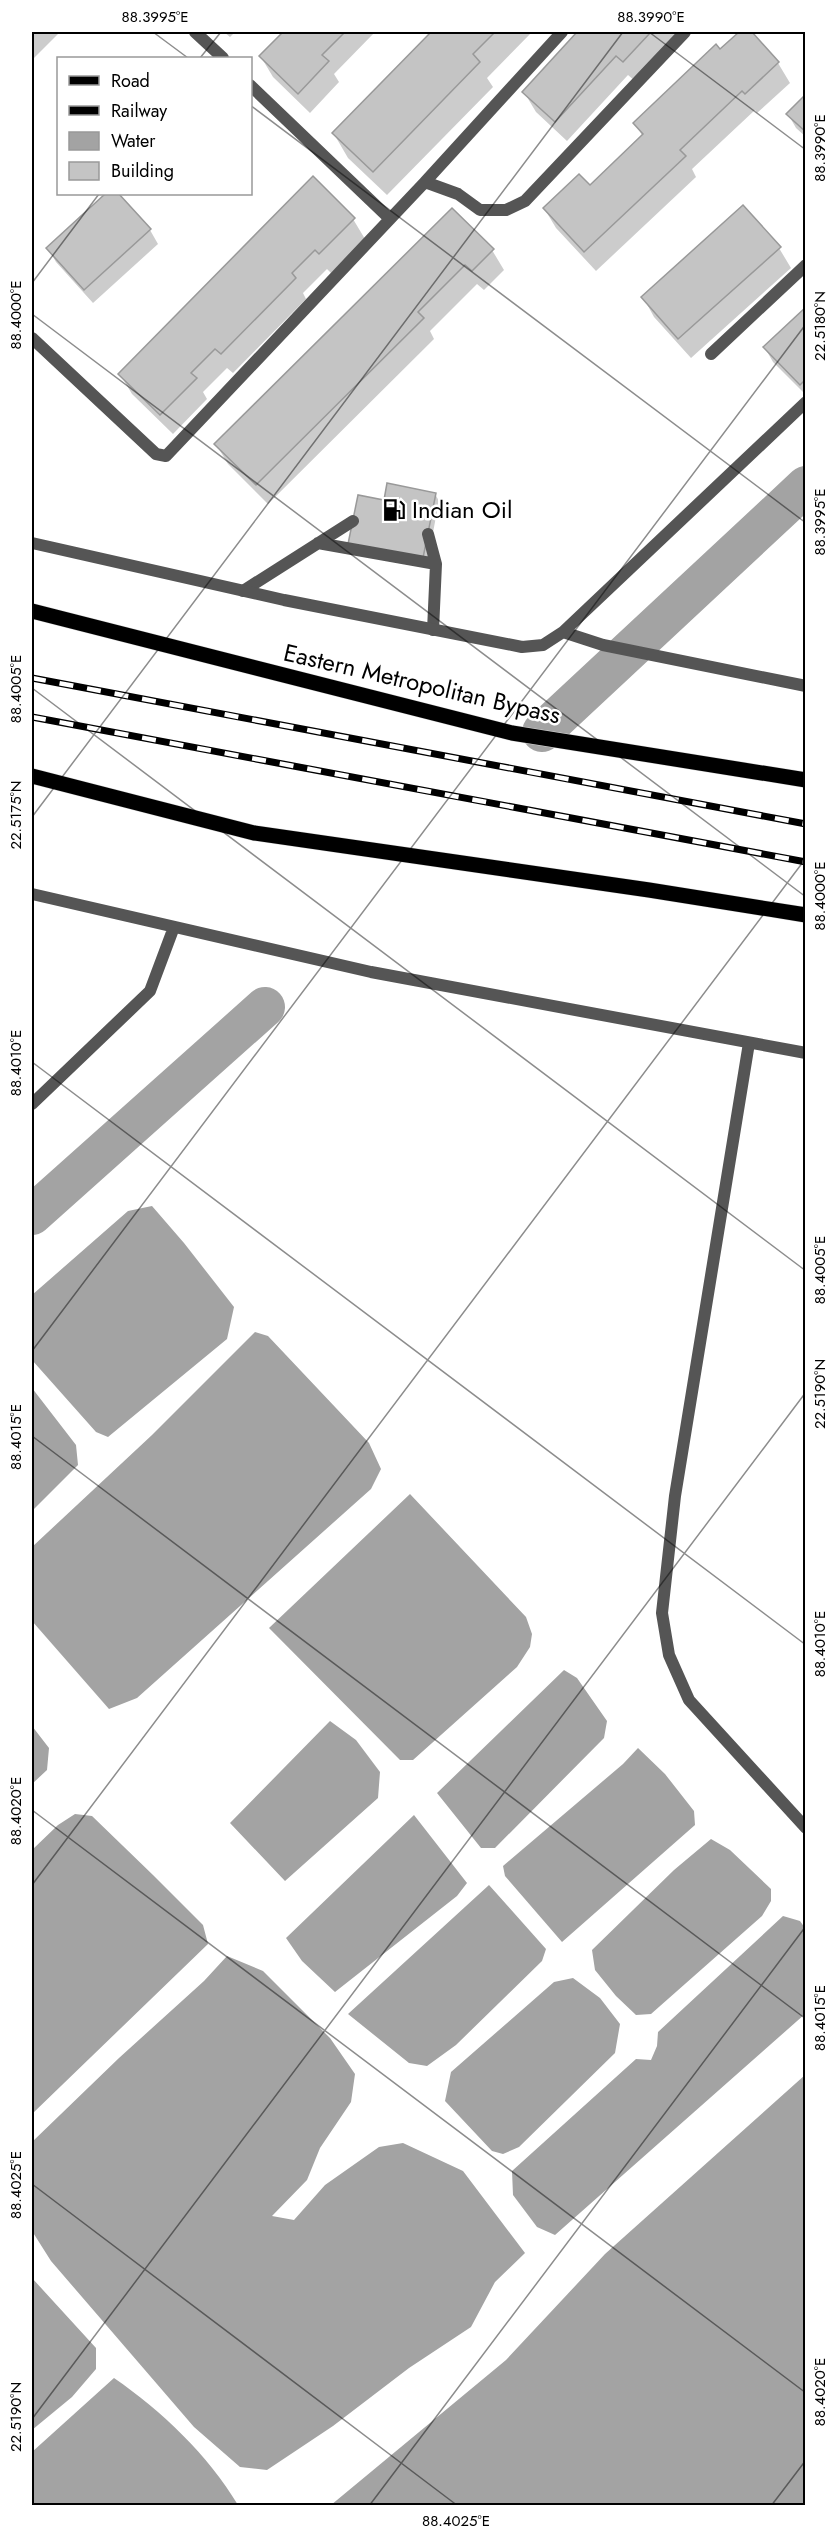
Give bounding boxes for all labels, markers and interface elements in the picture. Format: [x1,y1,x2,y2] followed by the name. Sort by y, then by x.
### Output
[121,6,189,28] text: 88.3995°E
[617,6,685,28] text: 88.3990°E
[57,57,252,195] legend
[111,68,150,94] text: Road
[111,98,167,124] text: Railway
[809,114,831,182] text: 88.3990°E
[111,128,156,154] text: Water
[111,158,174,184] text: Building
[5,281,27,349] text: 88.4000°E
[809,291,831,361] text: 22.5180°N
[809,488,831,556] text: 88.3995°E
[412,492,512,527] place label: Indian Oil
[381,497,407,523] fuel station icon: Indian Oil
[280,635,564,732] street label: Eastern Metropolitan Bypass
[5,655,27,723] text: 88.4005°E
[5,781,27,849] text: 22.5175°N
[809,862,831,930] text: 88.4000°E
[5,1030,27,1096] text: 88.4010°E
[809,1236,831,1304] text: 88.4005°E
[809,1359,831,1429] text: 22.5190°N
[5,1404,27,1470] text: 88.4015°E
[809,1611,831,1677] text: 88.4010°E
[5,1777,27,1845] text: 88.4020°E
[809,1985,831,2051] text: 88.4015°E
[5,2151,27,2219] text: 88.4025°E
[809,2358,831,2426] text: 88.4020°E
[5,2382,27,2452] text: 22.5190°N
[422,2510,490,2532] text: 88.4025°E

